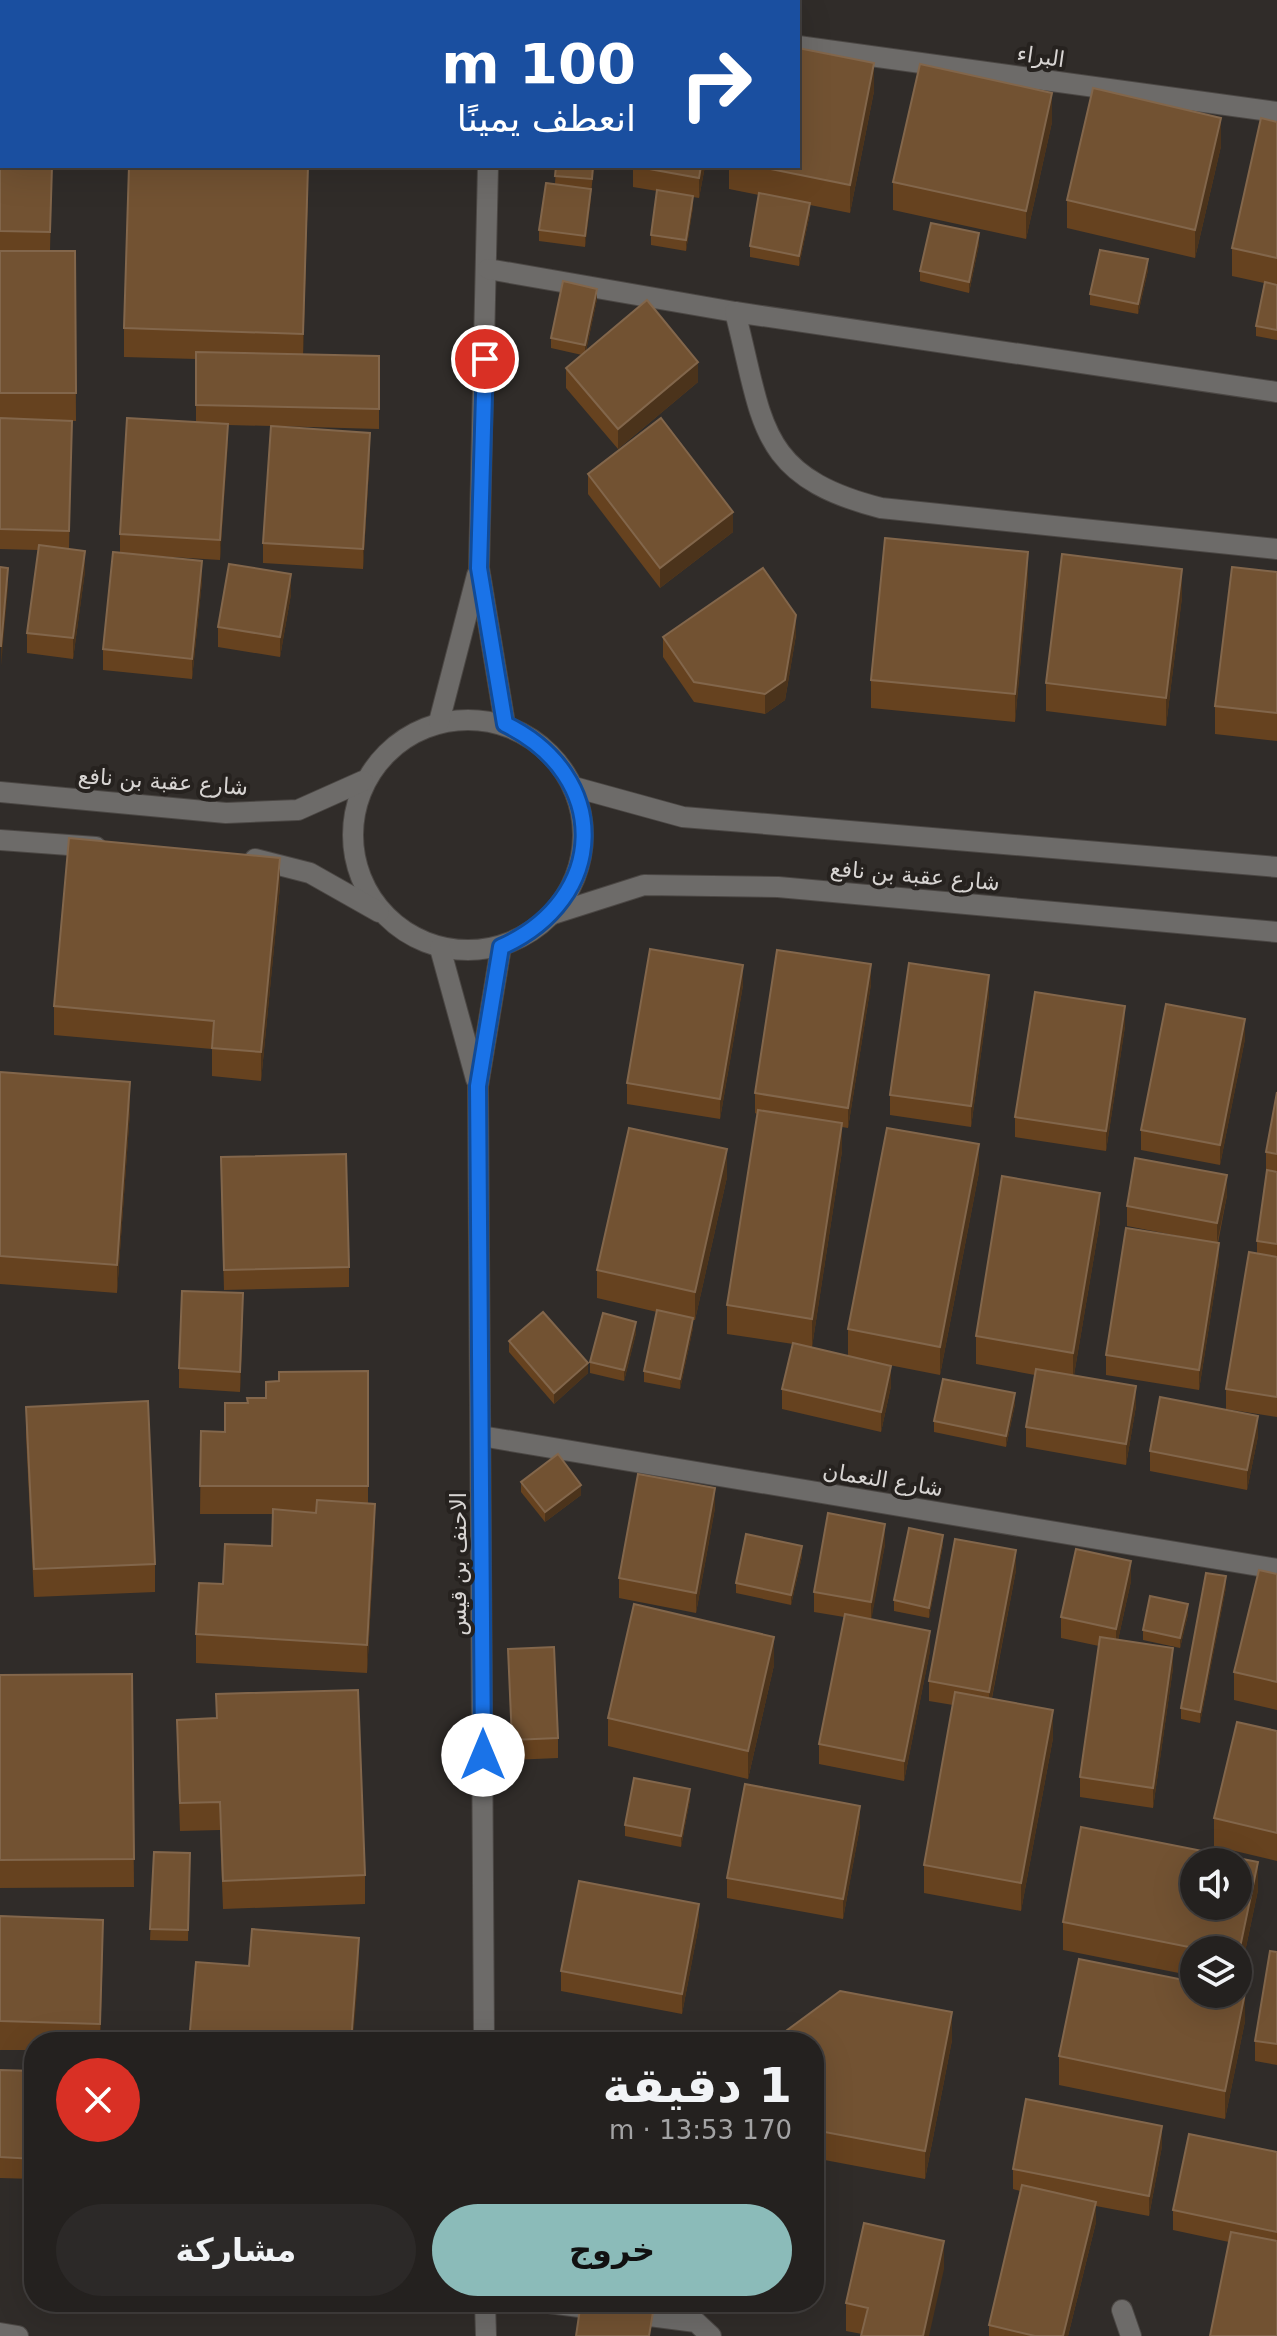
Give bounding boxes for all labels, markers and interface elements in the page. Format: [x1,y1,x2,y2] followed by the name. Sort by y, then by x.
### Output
[441,31,636,96] text: 100 m
[664,32,768,136] icon: right
[1015,41,1066,72] street label: البراء
[457,98,636,139] text: انعطف يمينًا
[451,325,519,393] pin
[463,337,507,381] icon: arrive
[77,763,249,800] street label: شارع عقبة بن نافع
[829,856,1001,895] street label: شارع عقبة بن نافع
[821,1458,945,1501] street label: شارع النعمان
[446,1492,472,1636] street label: الاحنف بن قيس
[441,1713,525,1797] position arrow
[1180,1848,1252,2008] map controls
[1180,1848,1252,1920] button: sound
[1180,1936,1252,2008] button: layers
[603,2057,792,2113] text: 1 دقيقة
[56,2058,140,2142] button: close
[609,2115,792,2145] text: 170 m · 13:53
[56,2204,416,2296] button: مشاركة
[432,2204,792,2296] button: خروج

